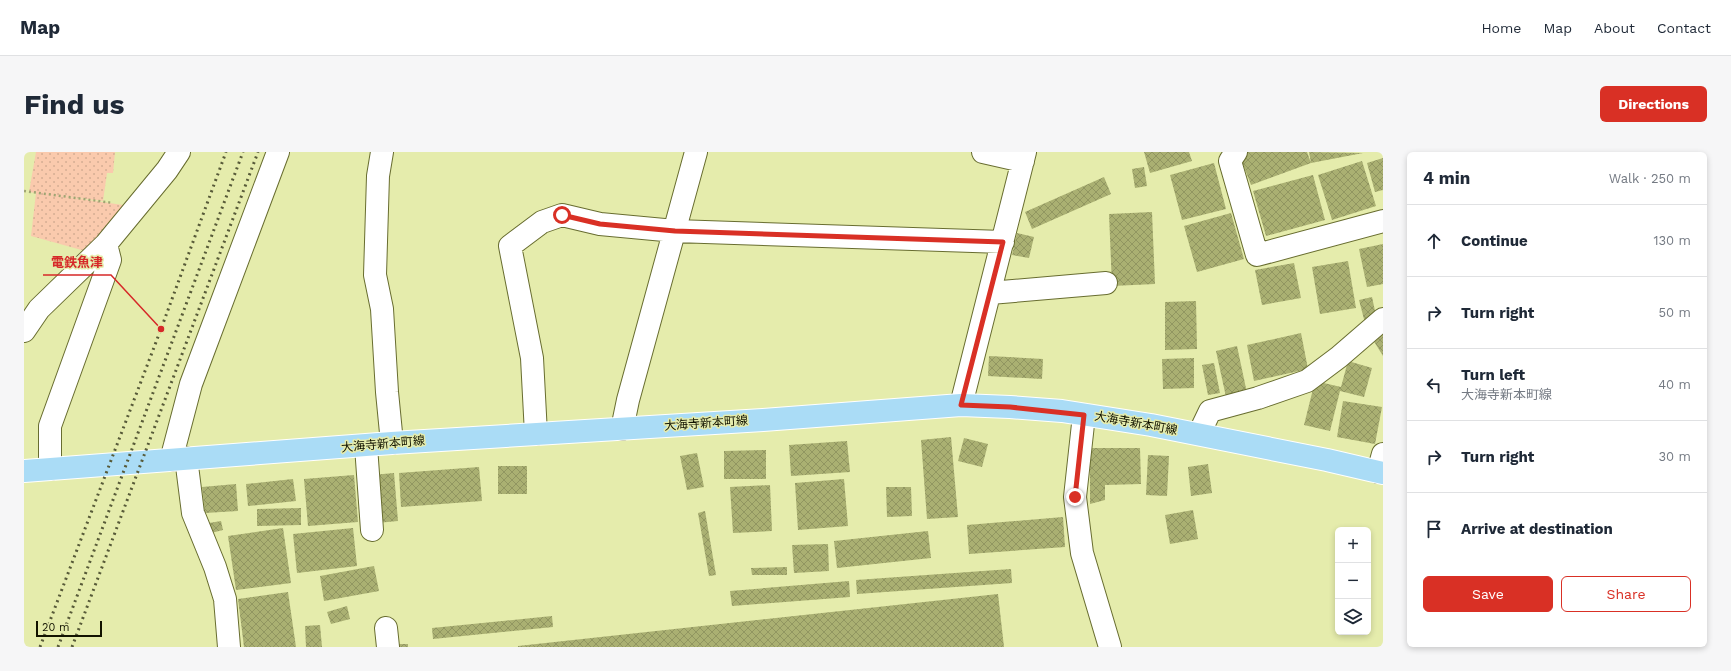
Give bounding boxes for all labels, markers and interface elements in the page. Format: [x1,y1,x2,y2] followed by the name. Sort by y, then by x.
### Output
[20,16,60,39] text: Map
[1481,20,1521,36] text: Home
[1543,20,1572,36] text: Map
[1594,20,1635,36] text: About
[1657,20,1711,36] text: Contact
[1600,86,1707,122] button: Directions
[24,88,124,121] text: Find us
[1423,168,1470,188] text: 4 min
[1609,171,1691,186] text: Walk · 250 m
[553,206,571,224] route start
[1423,230,1445,252] icon: ahead
[1461,232,1528,250] text: Continue
[1653,233,1691,248] text: 130 m
[43,250,111,275] callout: 電鉄魚津
[51,255,103,270] text: 電鉄魚津
[1423,302,1445,324] icon: right
[1461,304,1534,322] text: Turn right
[1659,305,1691,320] text: 50 m
[1461,366,1525,384] text: Turn left
[1423,374,1445,396] icon: left
[1658,377,1691,392] text: 40 m
[1461,387,1552,402] text: 大海寺新本町線
[1093,409,1179,437] street label: 大海寺新本町線
[664,413,748,433] street label: 大海寺新本町線
[341,433,425,455] street label: 大海寺新本町線
[1423,446,1445,468] icon: right
[1461,448,1534,466] text: Turn right
[1659,449,1691,464] text: 30 m
[1066,488,1084,506] route end
[1423,518,1445,540] icon: arrive
[1461,520,1613,538] text: Arrive at destination
[1335,527,1371,635] map controls
[1335,527,1371,563] button: +
[1335,563,1371,599] button: −
[1423,576,1553,612] button: Save
[1561,576,1691,612] button: Share
[1335,599,1371,635] button: layers
[36,619,102,638] scale bar
[42,621,70,634] text: 20 m

